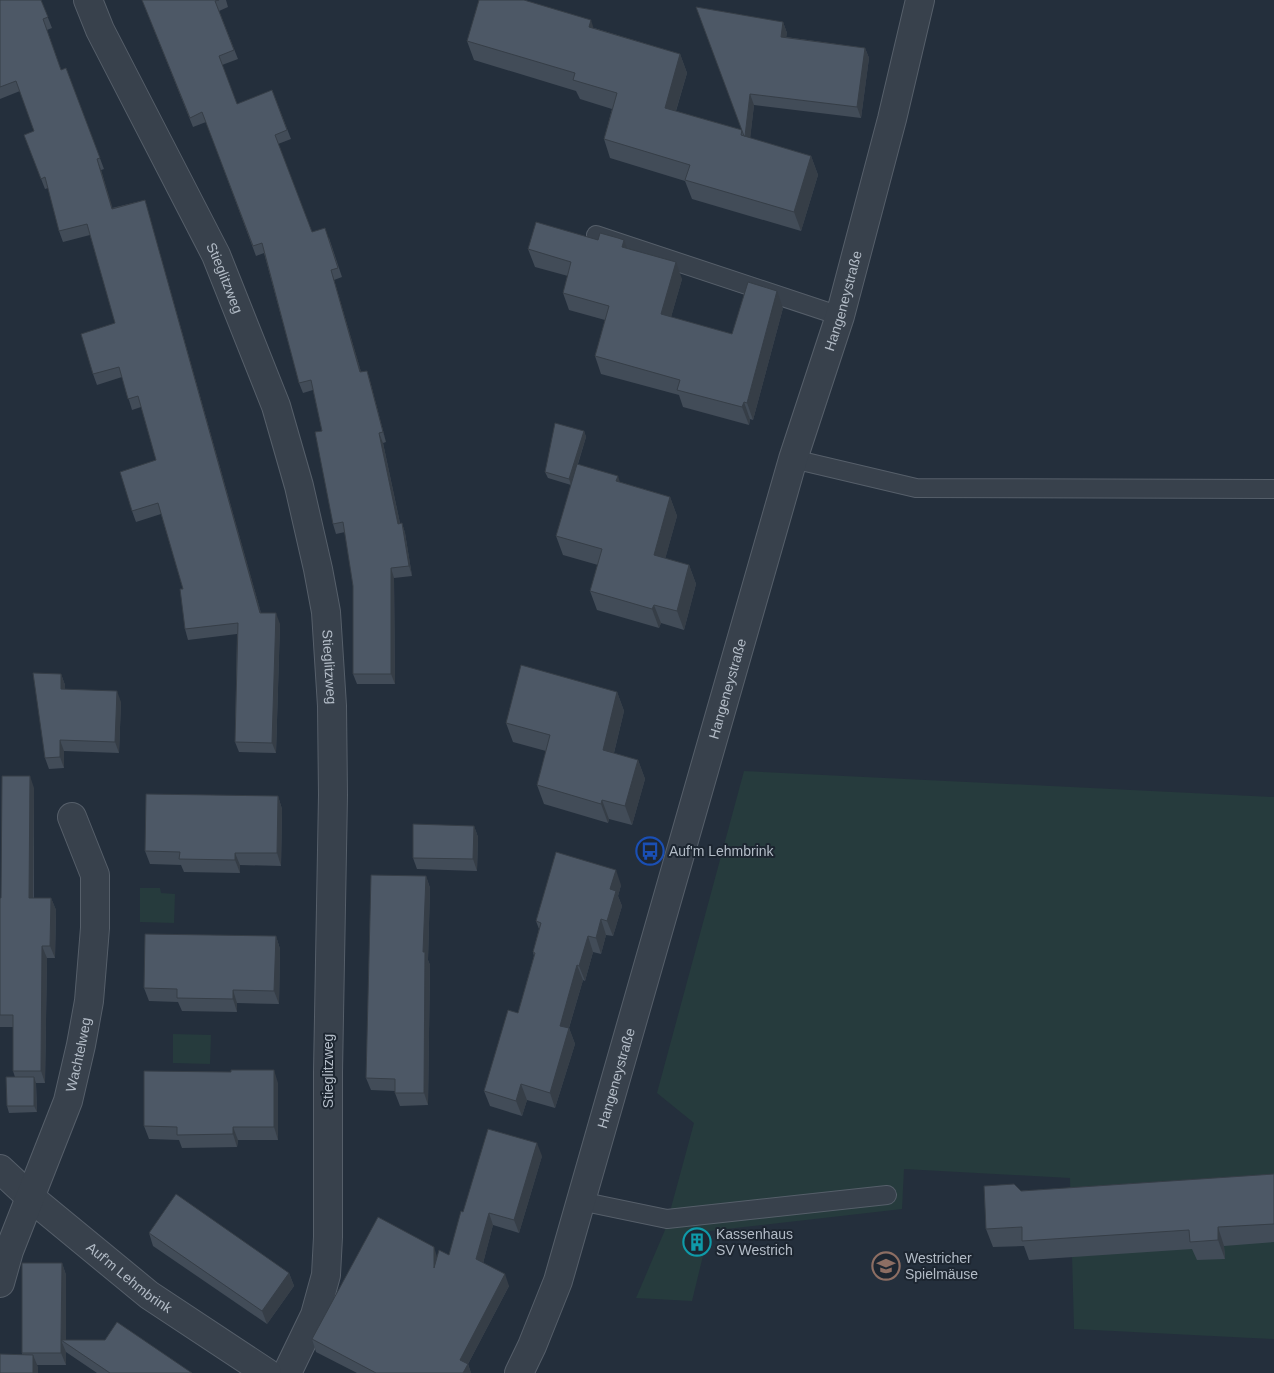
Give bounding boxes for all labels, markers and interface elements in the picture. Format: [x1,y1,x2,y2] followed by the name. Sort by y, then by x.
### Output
[203,240,246,316] street label: Stieglitzweg
[821,249,865,353] street label: Hangeneystraße
[319,629,340,705] street label: Stieglitzweg
[705,636,749,741] street label: Hangeneystraße
[635,836,665,866] bus stop icon: Auf'm Lehmbrink
[669,843,775,859] place label: Auf'm Lehmbrink
[62,1016,94,1093] street label: Wachtelweg
[594,1026,638,1130] street label: Hangeneystraße
[320,1034,336,1108] street label: Stieglitzweg
[716,1226,793,1258] place label: Kassenhaus SV Westrich
[682,1227,712,1257] building icon: Kassenhaus SV Westrich
[83,1239,176,1317] street label: Auf'm Lehmbrink
[905,1250,978,1282] place label: Westricher Spielmäuse
[871,1251,901,1281] school or university icon: Westricher Spielmäuse

